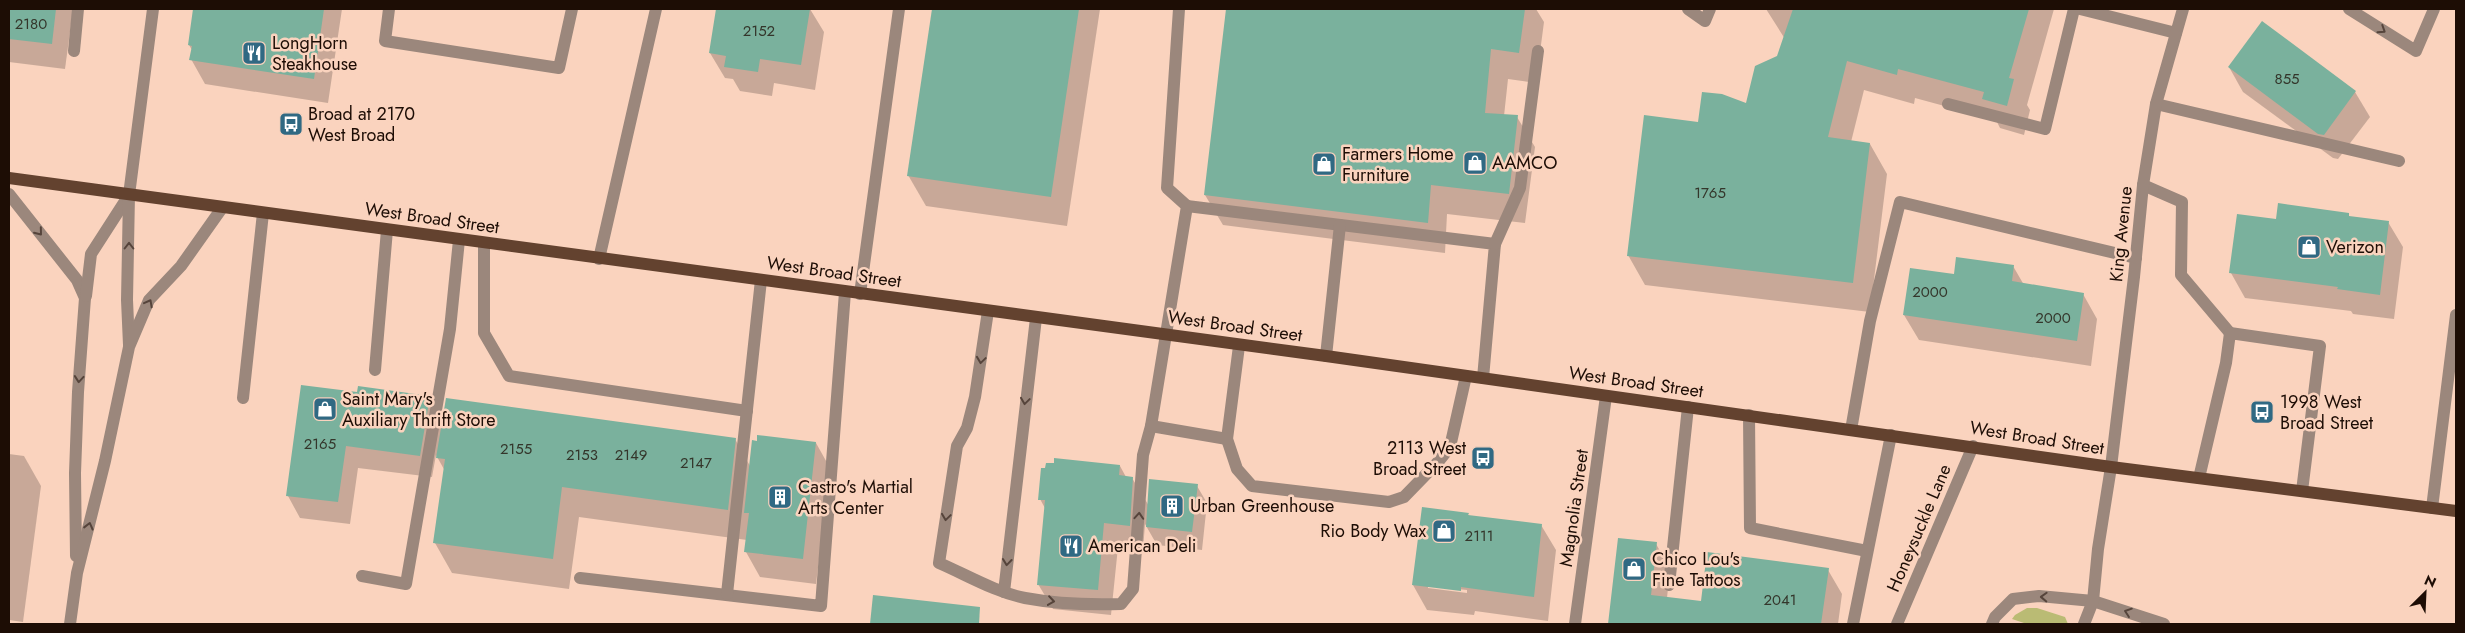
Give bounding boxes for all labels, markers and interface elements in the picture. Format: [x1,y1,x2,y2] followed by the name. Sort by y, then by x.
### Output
[15,13,47,35] house number: 2180
[743,20,775,42] house number: 2152
[2377,24,2386,33] one-way arrow
[272,30,357,77] place label: LongHorn Steakhouse
[241,40,267,66] restaurant icon: LongHorn Steakhouse
[2274,68,2300,90] house number: 855
[308,101,415,148] place label: Broad at 2170 West Broad
[278,111,304,137] bus stop icon: Broad at 2170 West Broad
[1342,141,1453,188] place label: Farmers Home Furniture
[1462,150,1488,176] shop icon: AAMCO
[1492,150,1557,176] place label: AAMCO
[1311,151,1337,177] shop icon: Farmers Home Furniture
[1694,182,1726,204] house number: 1765
[2103,185,2139,283] street label: King Avenue
[363,196,502,240] street label: West Broad Street
[34,227,43,236] one-way arrow
[2296,234,2322,260] shop icon: Verizon
[2326,234,2384,260] place label: Verizon
[124,242,134,250] one-way arrow
[765,250,904,294] street label: West Broad Street
[1912,281,1948,303] house number: 2000
[143,299,153,308] one-way arrow
[1166,304,1305,348] street label: West Broad Street
[2035,307,2071,329] house number: 2000
[976,356,987,364] one-way arrow
[1567,360,1706,404] street label: West Broad Street
[73,376,84,384] one-way arrow
[342,386,495,433] place label: Saint Mary's Auxiliary Thrift Store
[2280,389,2374,436] place label: 1998 West Broad Street
[312,396,338,422] shop icon: Saint Mary's Auxiliary Thrift Store
[1020,397,1031,405] one-way arrow
[2249,399,2275,425] bus stop icon: 1998 West Broad Street
[1968,415,2107,462] street label: West Broad Street
[304,433,336,455] house number: 2165
[1373,435,1467,482] place label: 2113 West Broad Street
[500,438,532,460] house number: 2155
[566,444,598,466] house number: 2153
[615,444,647,466] house number: 2149
[1470,445,1496,471] bus stop icon: 2113 West Broad Street
[1553,447,1595,569] street label: Magnolia Street
[680,452,712,474] house number: 2147
[1880,460,1958,596] street label: Honeysuckle Lane
[798,474,913,521] place label: Castro's Martial Arts Center
[767,484,793,510] building icon: Castro's Martial Arts Center
[1159,493,1185,519] building icon: Urban Greenhouse
[1190,493,1334,519] place label: Urban Greenhouse
[1133,512,1144,520] one-way arrow
[941,514,952,522] one-way arrow
[1320,518,1426,544] place label: Rio Body Wax
[1431,518,1457,544] shop icon: Rio Body Wax
[83,522,93,530] one-way arrow
[1465,525,1493,547] house number: 2111
[1058,533,1084,559] restaurant icon: American Deli
[1088,533,1197,559] place label: American Deli
[1652,546,1741,593] place label: Chico Lou's Fine Tattoos
[1621,556,1647,582] shop icon: Chico Lou's Fine Tattoos
[1002,559,1013,567] one-way arrow
[2400,568,2450,618] north arrow
[2421,570,2439,593] text: N
[1763,589,1797,611] house number: 2041
[2040,592,2048,602] one-way arrow
[1048,595,1056,606] one-way arrow
[2125,608,2133,618] one-way arrow

